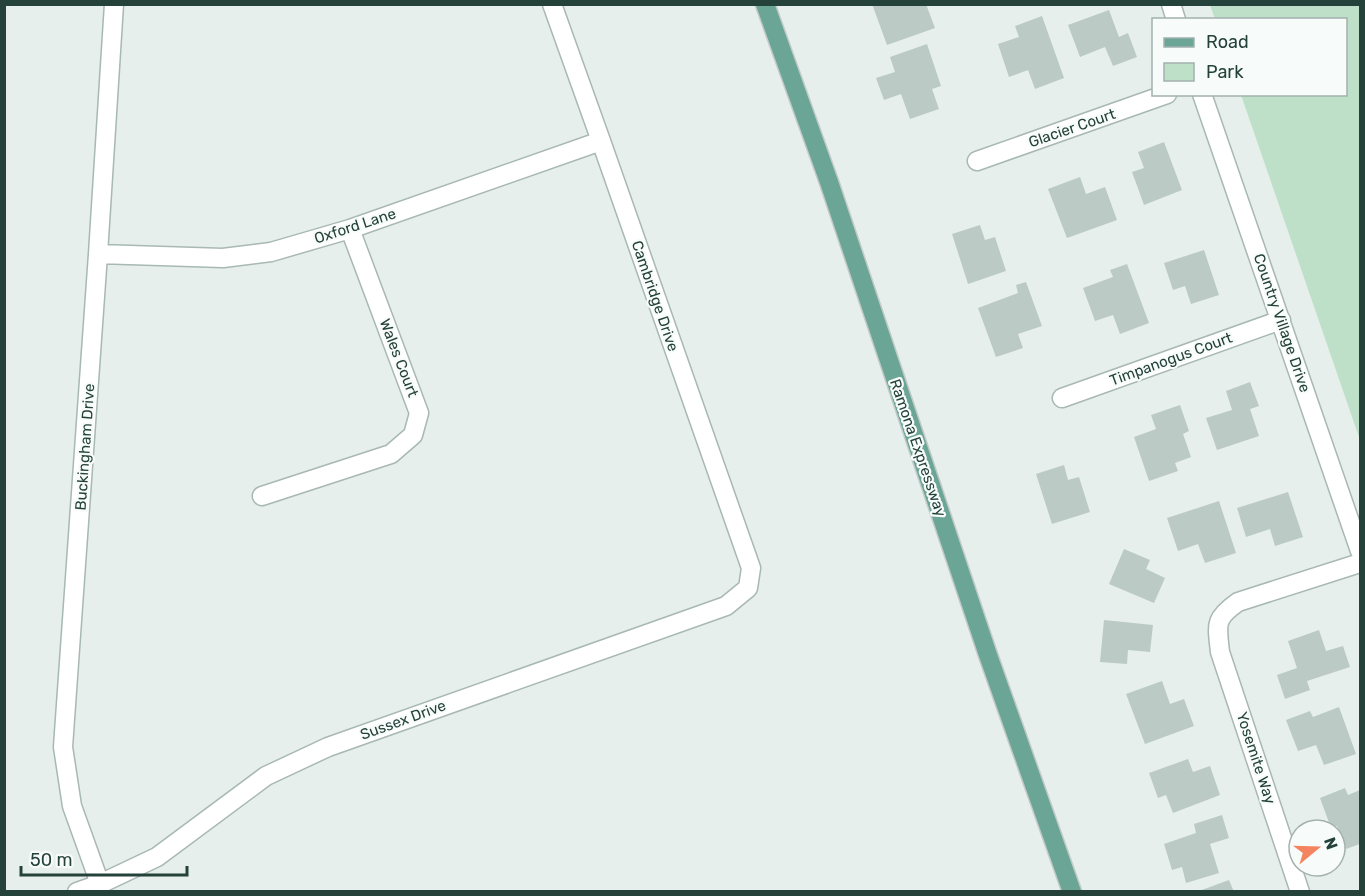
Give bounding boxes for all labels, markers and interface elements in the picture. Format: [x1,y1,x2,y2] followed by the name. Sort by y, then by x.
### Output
[1152,18,1347,96] legend
[1206,31,1249,53] text: Road
[1206,61,1244,83] text: Park
[1026,105,1118,151] street label: Glacier Court
[312,204,398,248] street label: Oxford Lane
[628,238,682,354] street label: Cambridge Drive
[1250,251,1314,395] street label: Country Village Drive
[376,316,422,400] street label: Wales Court
[1107,328,1235,390] street label: Timpanogus Court
[886,377,950,519] street label: Ramona Expressway
[72,383,98,511] street label: Buckingham Drive
[358,696,448,744] street label: Sussex Drive
[1233,710,1279,806] street label: Yosemite Way
[1287,818,1347,878] north arrow
[1320,835,1342,852] text: N
[21,839,188,877] scale bar
[30,849,73,871] text: 50 m

